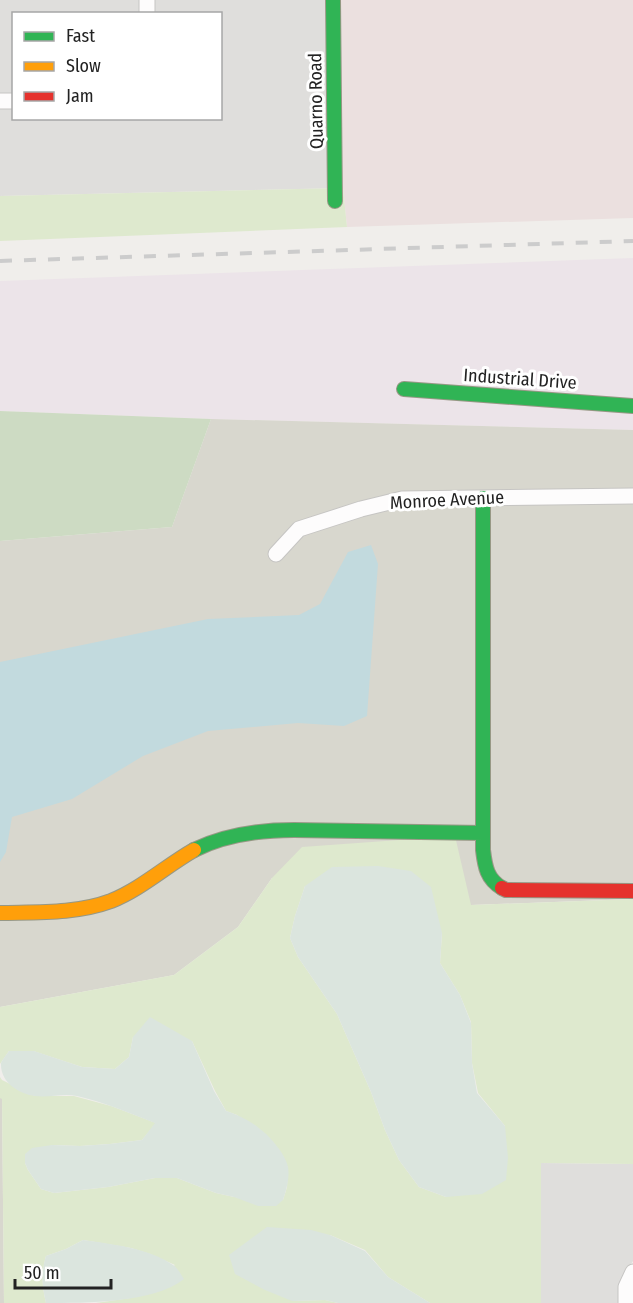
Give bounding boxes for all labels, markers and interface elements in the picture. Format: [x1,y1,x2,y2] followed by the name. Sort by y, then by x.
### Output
[12,12,222,120] legend
[66,25,95,47] text: Fast
[304,53,328,149] street label: Quarno Road
[66,55,101,77] text: Slow
[66,85,94,107] text: Jam
[463,364,577,394] street label: Industrial Drive
[389,486,505,514] street label: Monroe Avenue
[15,1252,111,1290] scale bar
[24,1262,60,1284] text: 50 m

